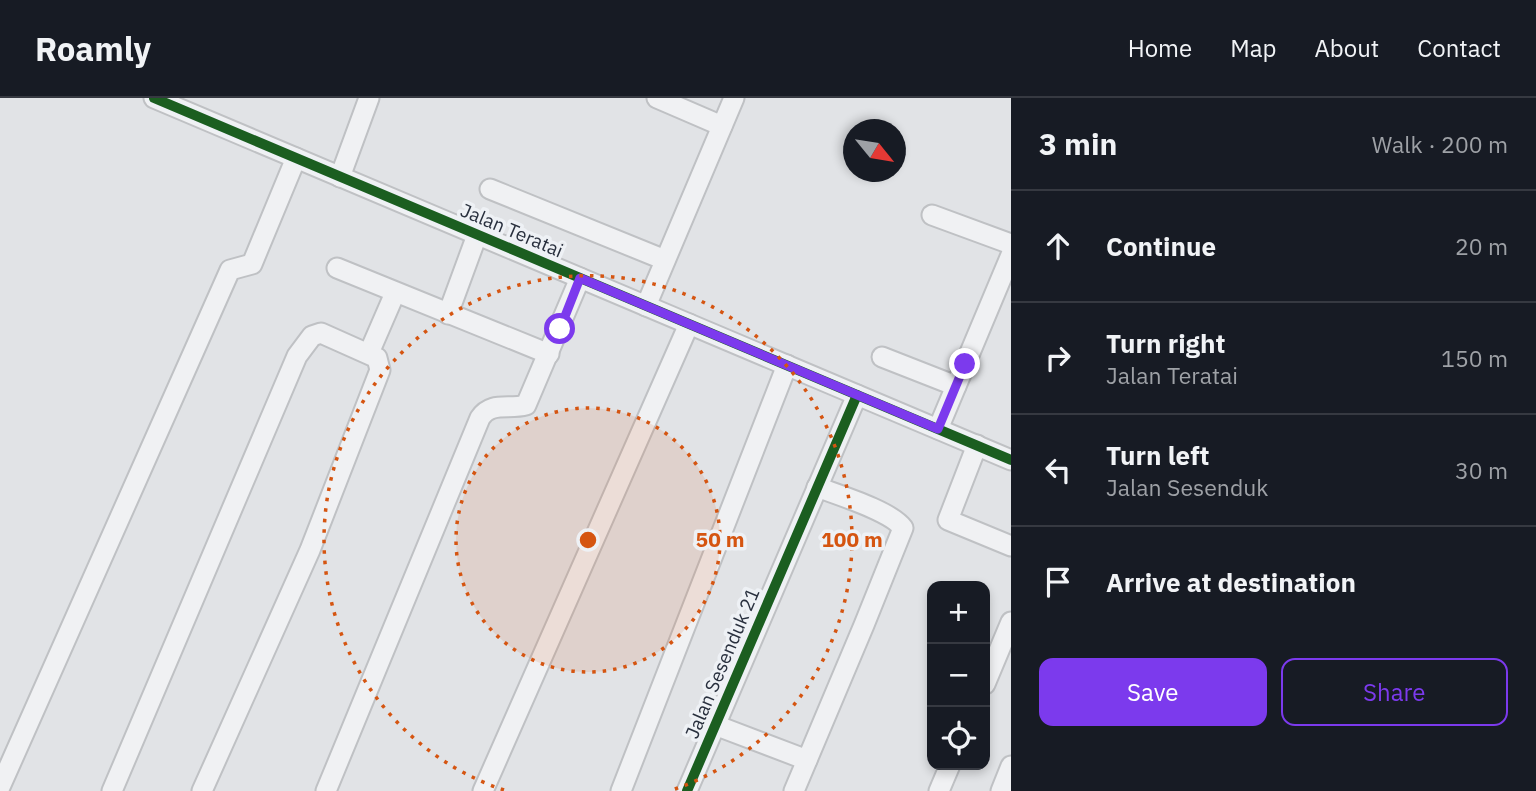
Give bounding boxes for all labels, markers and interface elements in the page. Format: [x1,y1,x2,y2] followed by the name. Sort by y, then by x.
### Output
[35,27,151,70] text: Roamly
[1128,32,1192,64] text: Home
[1230,32,1276,64] text: Map
[1314,32,1379,64] text: About
[1417,32,1501,64] text: Contact
[843,119,906,182] north arrow
[1039,124,1117,163] text: 3 min
[1372,129,1508,159] text: Walk · 200 m
[457,198,567,262] street label: Jalan Teratai
[1039,227,1077,265] icon: ahead
[1106,229,1216,263] text: Continue
[1455,231,1508,261] text: 20 m
[544,313,575,344] route start
[1106,326,1225,360] text: Turn right
[1039,339,1077,377] icon: right
[1441,343,1508,373] text: 150 m
[949,348,980,379] route end
[1106,360,1238,390] text: Jalan Teratai
[1106,438,1209,472] text: Turn left
[1039,451,1077,489] icon: left
[1455,455,1508,485] text: 30 m
[1106,472,1268,502] text: Jalan Sesenduk
[696,525,744,553] text: 50 m
[821,525,883,553] text: 100 m
[576,528,600,552] centre of rings
[1039,563,1077,601] icon: arrive
[1106,565,1356,599] text: Arrive at destination
[927,581,990,770] map controls
[927,581,990,644] button: +
[679,584,765,742] street label: Jalan Sesenduk 21
[927,644,990,707] button: −
[1039,658,1267,726] button: Save
[1281,658,1508,726] button: Share
[927,707,990,770] button: locate

